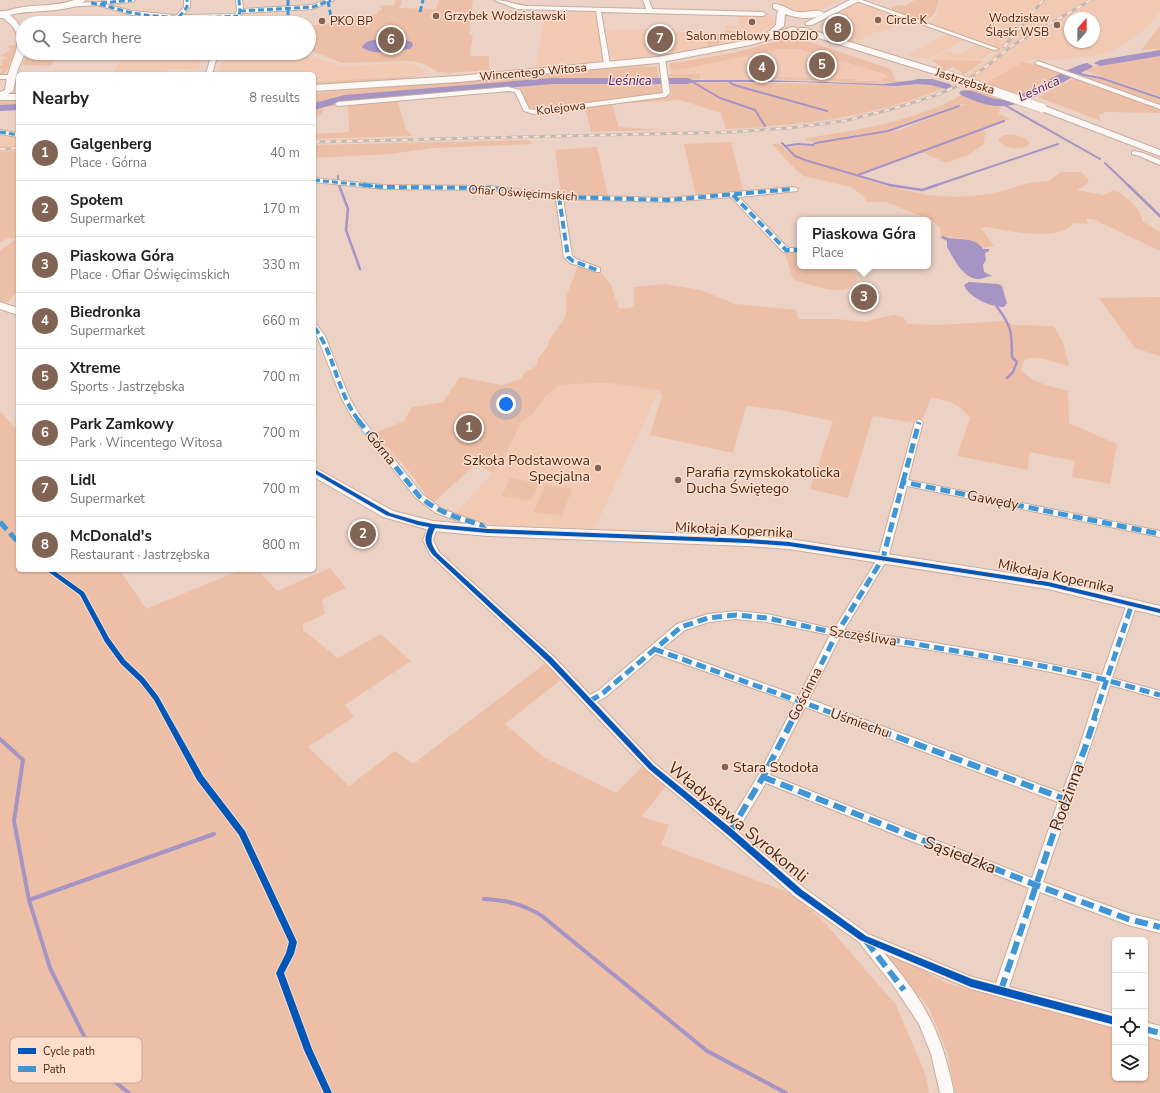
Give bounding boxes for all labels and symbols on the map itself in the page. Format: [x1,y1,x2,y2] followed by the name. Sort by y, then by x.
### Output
[444,8,566,24] place label: Grzybek Wodzisławski
[986,10,1049,40] place label: Wodzisław Śląski WSB
[431,11,441,21] marker: Grzybek Wodzisławski
[886,12,928,28] place label: Circle K
[1064,12,1100,48] north arrow
[330,13,373,29] place label: PKO BP
[825,14,851,44] pin: 8
[873,15,883,25] marker: Circle K
[317,16,327,26] marker: PKO BP
[747,17,757,27] marker: Salon meblowy BODZIO
[1052,20,1062,30] marker: Wodzisław Śląski WSB
[647,24,673,54] pin: 7
[378,25,404,55] pin: 6
[686,28,818,44] place label: Salon meblowy BODZIO
[809,50,835,80] pin: 5
[749,53,775,83] pin: 4
[479,59,587,85] street label: Wincentego Witosa
[932,64,997,98] street label: Jastrzębska
[608,72,652,90] water label: Leśnica
[1016,72,1063,106] water label: Leśnica
[535,97,587,119] street label: Kolejowa
[468,181,578,205] street label: Ofiar Oświęcimskich
[851,282,877,312] pin: 3
[496,394,516,414] your location
[456,413,482,443] pin: 1
[362,427,400,469] street label: Górna
[463,451,590,486] place label: Szkoła Podstawowa Specjalna
[593,463,603,473] marker: Szkoła Podstawowa Specjalna
[686,463,840,498] place label: Parafia rzymskokatolicka Ducha Świętego
[673,475,683,485] marker: Parafia rzymskokatolicka Ducha Świętego
[966,486,1021,514] street label: Gawędy
[674,517,794,543] street label: Mikołaja Kopernika
[350,519,376,549] pin: 2
[996,554,1116,598] street label: Mikołaja Kopernika
[828,621,898,651] street label: Szczęśliwa
[783,664,827,724] street label: Gościnna
[828,703,892,743] street label: Uśmiechu
[663,756,813,888] street label: Władysława Syrokomli
[733,758,819,777] place label: Stara Stodoła
[1044,760,1090,834] street label: Rodzinna
[720,762,730,772] marker: Stara Stodoła
[920,831,1000,879] street label: Sąsiedzka
[10,1037,142,1083] legend
[43,1044,95,1059] text: Cycle path
[43,1062,66,1077] text: Path

